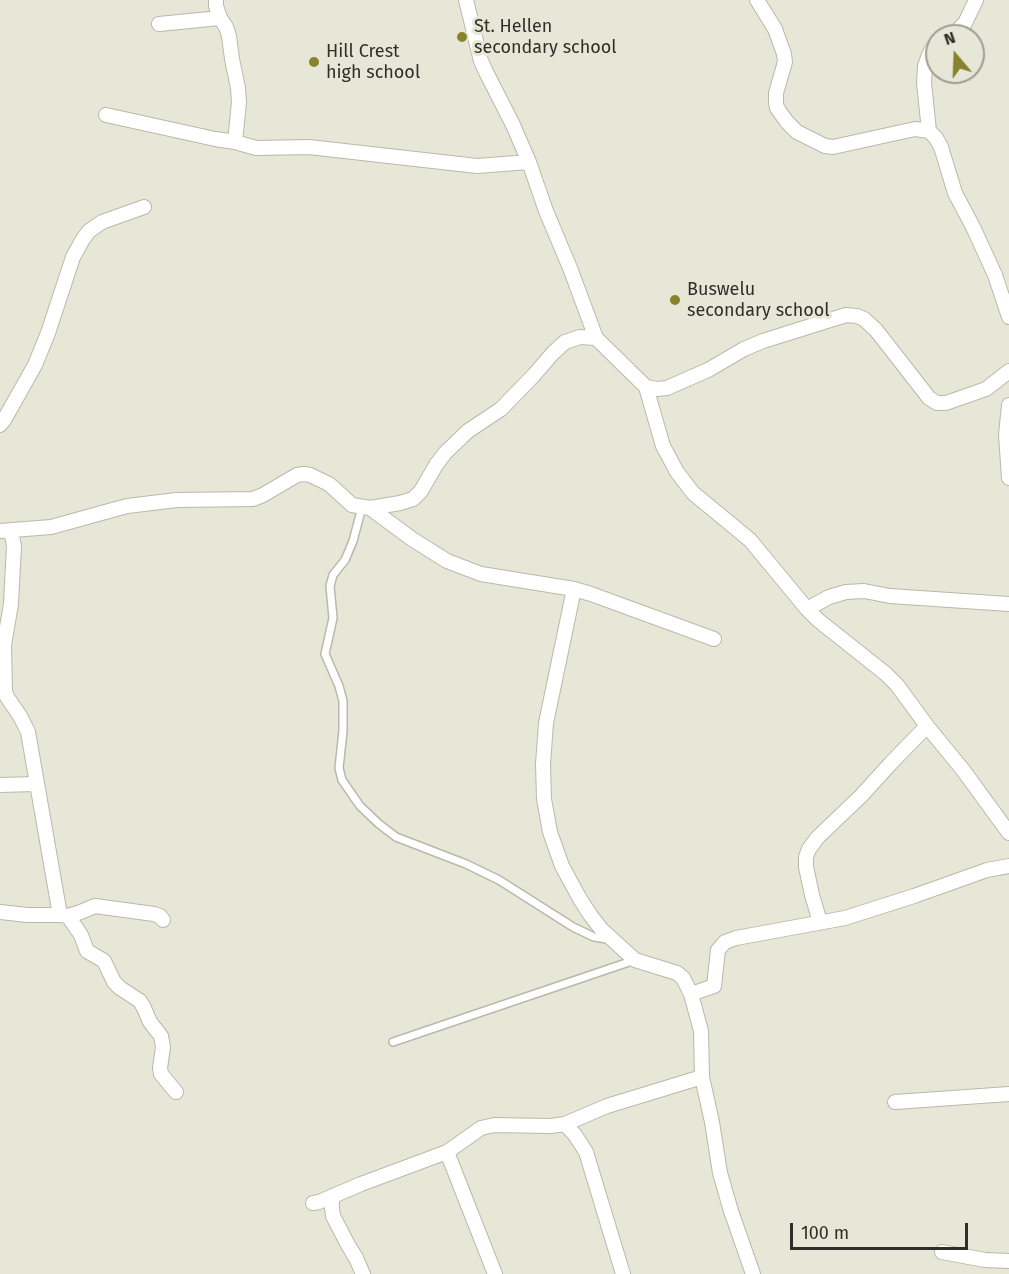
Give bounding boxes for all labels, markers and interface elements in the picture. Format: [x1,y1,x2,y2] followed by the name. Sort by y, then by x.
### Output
[474,16,617,58] place label: St. Hellen secondary school
[925,24,985,84] north arrow
[942,28,958,49] text: N
[455,30,469,44] marker: St. Hellen secondary school
[326,41,420,84] place label: Hill Crest high school
[307,55,321,69] marker: Hill Crest high school
[687,279,830,322] place label: Buswelu secondary school
[668,293,682,307] marker: Buswelu secondary school
[793,1211,972,1249] scale bar
[801,1222,849,1244] text: 100 m

